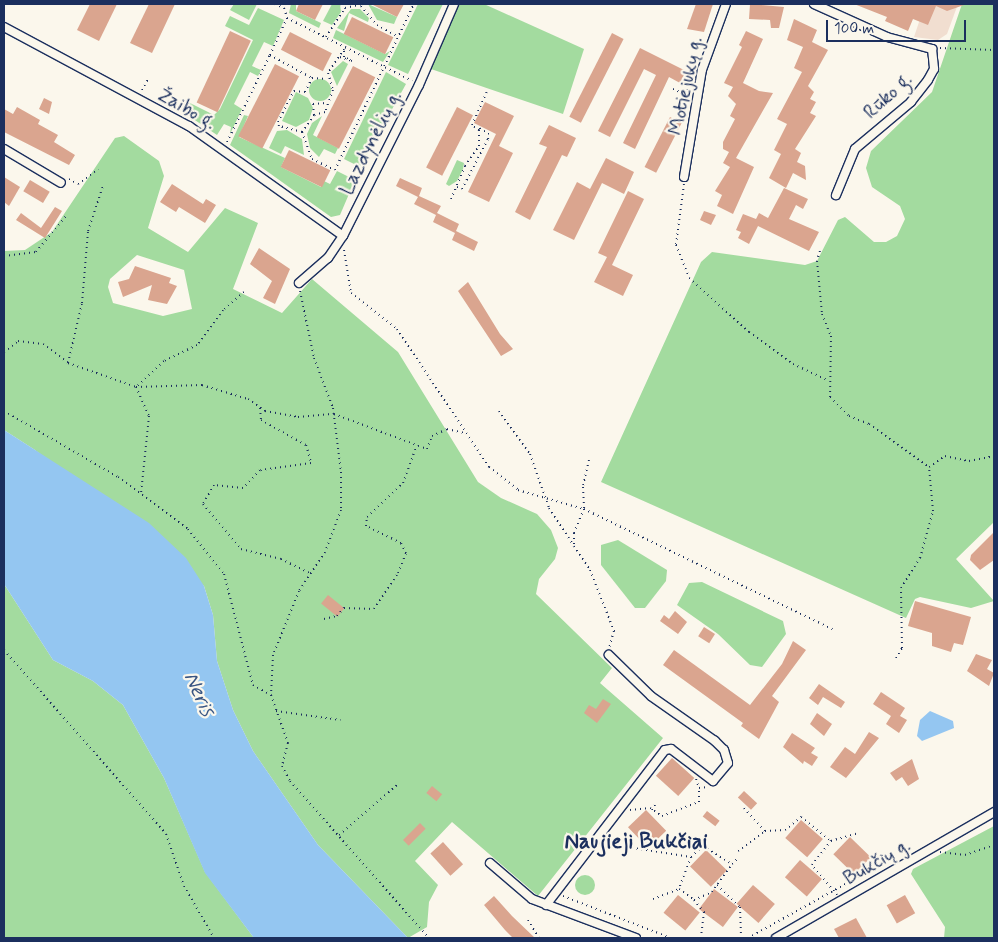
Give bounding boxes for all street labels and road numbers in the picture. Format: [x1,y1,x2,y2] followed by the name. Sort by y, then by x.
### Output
[664,35,708,137] street label: Motiejukų g.
[859,68,917,124] street label: Rūko g.
[154,83,220,135] street label: Žaibo g.
[334,87,408,199] street label: Lazdynėlių g.
[839,833,915,891] street label: Bukčių g.

